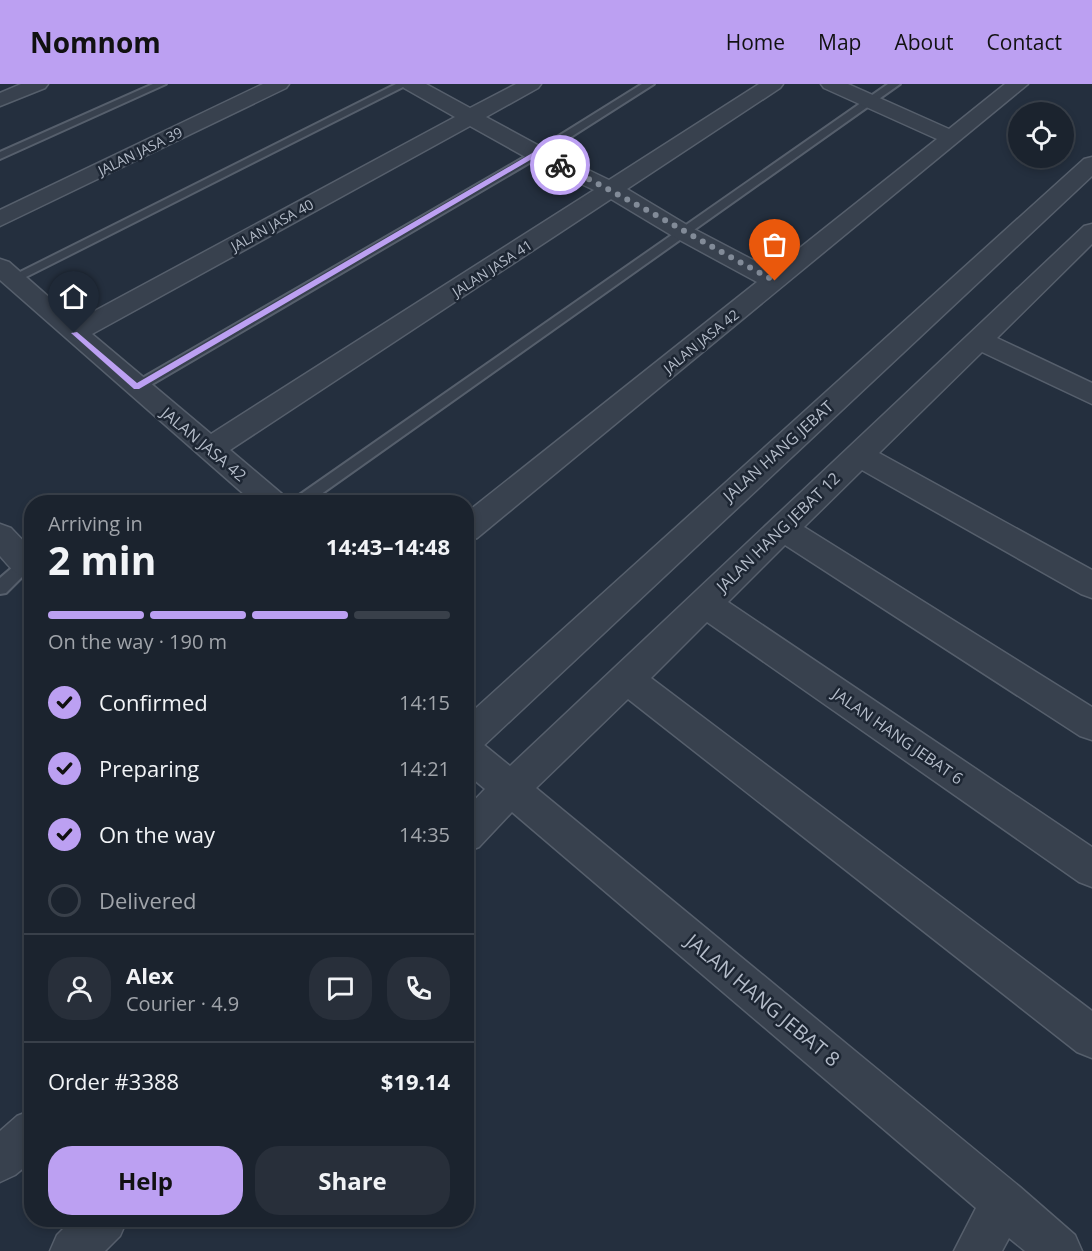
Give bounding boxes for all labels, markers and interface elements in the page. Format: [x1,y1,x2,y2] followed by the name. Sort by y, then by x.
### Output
[30,23,161,61] text: Nomnom
[726,28,785,56] text: Home
[818,28,861,56] text: Map
[894,28,954,56] text: About
[987,28,1062,56] text: Contact
[1008,102,1074,168] map controls
[1008,102,1074,168] button: locate
[93,122,185,181] street label: JALAN JASA 39
[530,135,590,195] courier
[544,149,577,182] icon: bike
[226,194,317,257] street label: JALAN JASA 40
[749,219,800,281] pin
[758,228,791,261] icon: bag
[447,235,536,302] street label: JALAN JASA 41
[48,271,99,333] pin
[57,280,90,313] icon: home
[658,305,743,379] street label: JALAN JASA 42
[717,395,838,508] street label: JALAN HANG JEBAT
[155,401,251,486] street label: JALAN JASA 42
[710,467,845,598] street label: JALAN HANG JEBAT 12
[48,510,143,537] text: Arriving in
[326,531,450,561] text: 14:43–14:48
[48,533,156,586] text: 2 min
[48,628,227,655] text: On the way · 190 m
[827,682,968,789] street label: JALAN HANG JEBAT 6
[48,686,81,719] icon: check
[99,687,208,717] text: Confirmed
[399,689,450,716] text: 14:15
[48,752,81,785] icon: check
[99,753,199,783] text: Preparing
[399,755,450,782] text: 14:21
[48,818,81,851] icon: check
[99,819,215,849] text: On the way
[399,821,450,848] text: 14:35
[99,885,197,915] text: Delivered
[679,926,846,1072] street label: JALAN HANG JEBAT 8
[48,957,111,1020] button: person
[309,957,372,1020] button: chat
[387,957,450,1020] button: phone
[126,960,174,990] text: Alex
[126,990,239,1017] text: Courier · 4.9
[48,1066,179,1096] text: Order #3388
[381,1066,450,1096] text: $19.14
[48,1146,243,1215] button: Help
[255,1146,450,1215] button: Share

